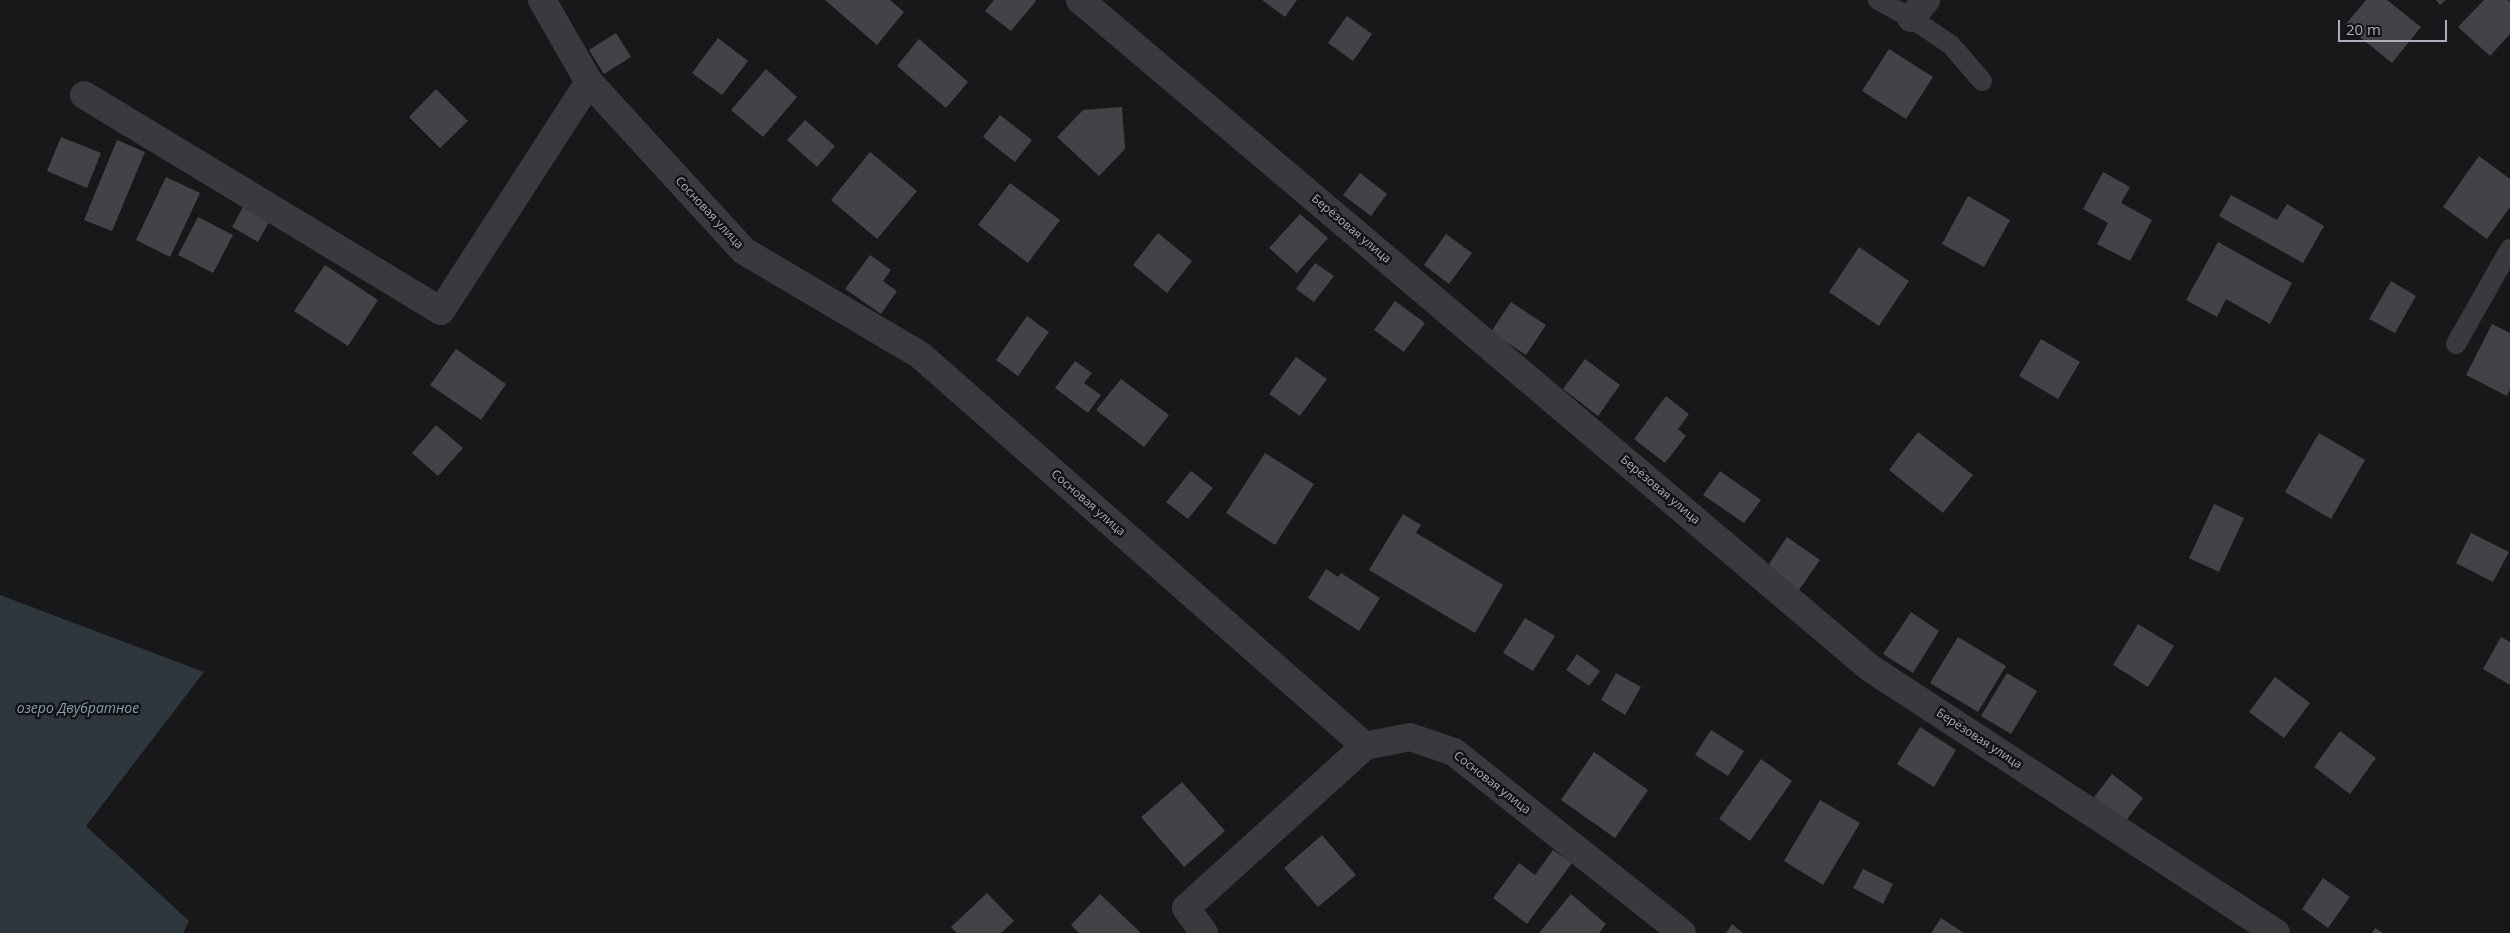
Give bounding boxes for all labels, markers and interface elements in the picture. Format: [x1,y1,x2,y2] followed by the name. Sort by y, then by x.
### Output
[2340,10,2449,42] scale bar
[2346,19,2381,39] text: 20 m
[672,174,746,252] street label: Сосновая улица
[1308,192,1394,266] street label: Берёзовая улица
[1617,453,1703,527] street label: Берёзовая улица
[1048,467,1128,539] street label: Сосновая улица
[17,701,139,717] water label: озеро Двубратное
[1933,706,2025,772] street label: Берёзовая улица
[1451,749,1533,817] street label: Сосновая улица

